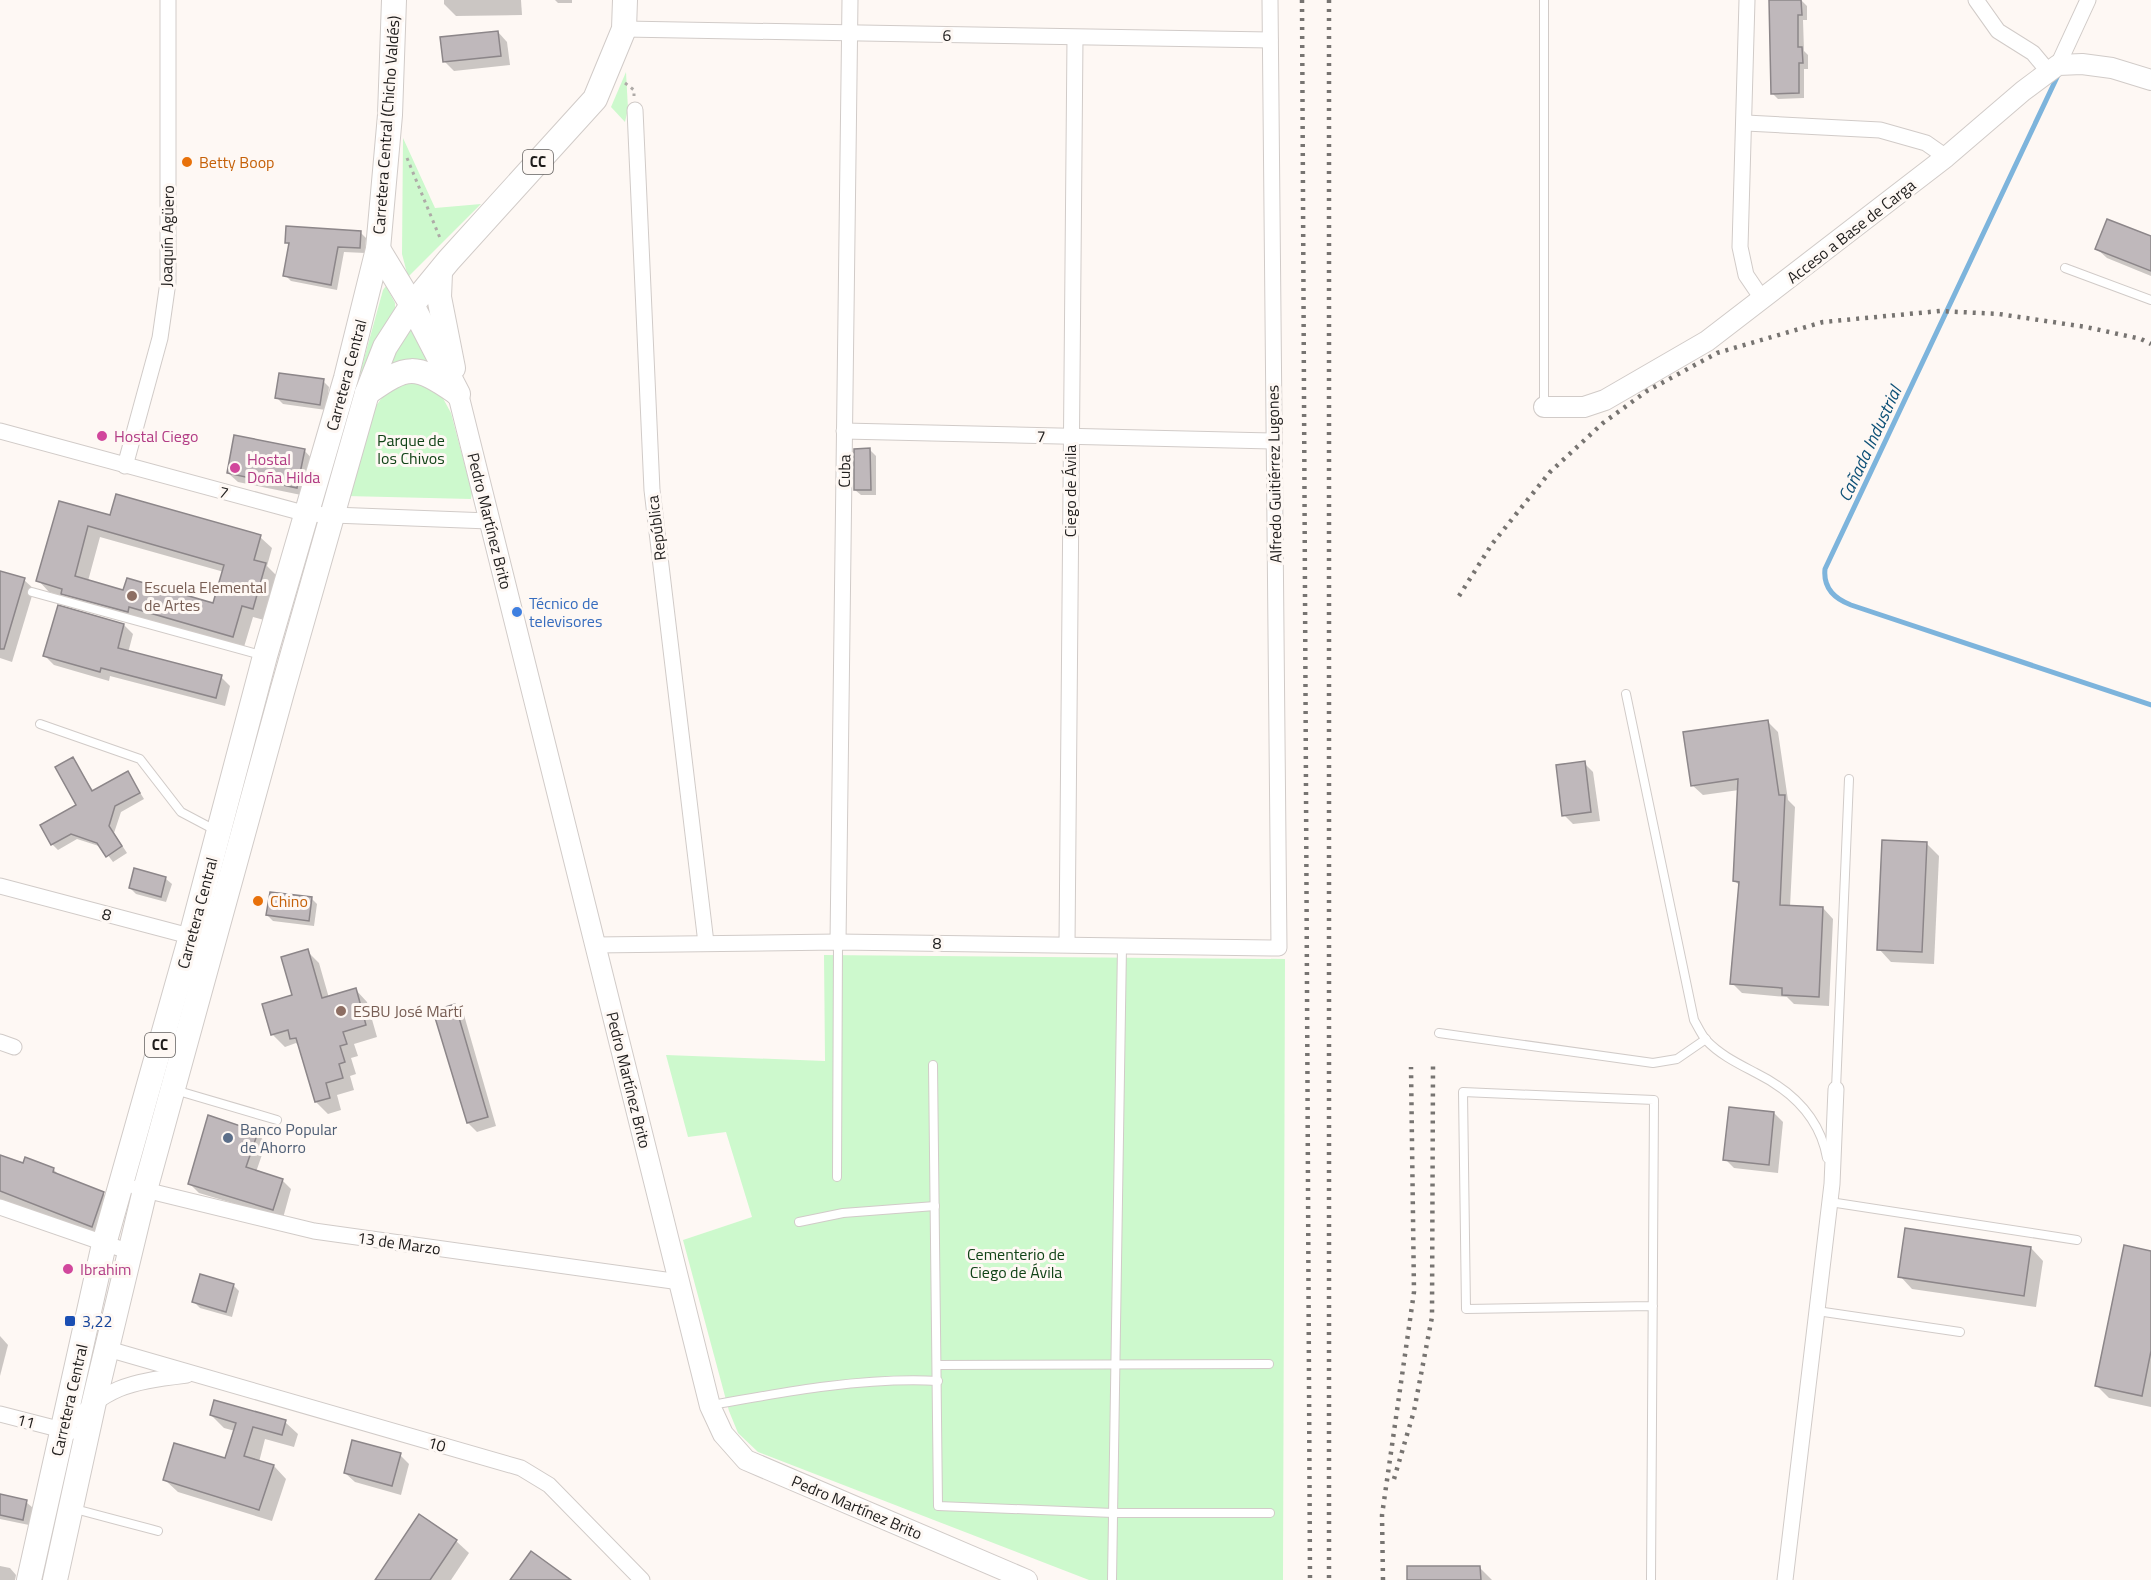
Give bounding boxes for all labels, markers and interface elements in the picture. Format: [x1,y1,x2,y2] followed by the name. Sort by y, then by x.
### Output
[366,15,406,235] street label: Carretera Central (Chicho Valdés)
[942,23,952,47] street label: 6
[199,150,275,174] place label: Betty Boop
[523,150,553,174] road number: CC
[180,155,194,169] marker: Betty Boop
[1782,173,1920,289] street label: Acceso a Base de Carga
[154,185,180,287] street label: Joaquín Agüero
[320,317,372,433] street label: Carretera Central
[1831,380,1909,506] water label: Cañada Industrial
[1260,385,1288,563] street label: Alfredo Guitiérrez Lugones
[114,424,198,448] place label: Hostal Ciego
[1036,424,1046,448] street label: 7
[377,428,445,470] park label: Parque de los Chivos
[95,429,109,443] marker: Hostal Ciego
[1058,445,1082,537] street label: Ciego de Ávila
[247,447,320,489] place label: Hostal Doña Hilda
[461,450,519,592] street label: Pedro Martínez Brito
[832,454,856,488] street label: Cuba
[228,461,242,475] marker: Hostal Doña Hilda
[217,479,231,505] street label: 7
[640,494,672,562] street label: República
[144,575,267,617] place label: Escuela Elemental de Artes
[125,589,139,603] marker: Escuela Elemental de Artes
[529,591,602,633] place label: Técnico de televisores
[510,605,524,619] marker: Técnico de televisores
[171,855,223,971] street label: Carretera Central
[270,889,308,913] place label: Chino
[251,894,265,908] marker: Chino
[100,901,114,927] street label: 8
[933,931,942,955] street label: 8
[353,999,464,1023] place label: ESBU José Martí
[334,1004,348,1018] marker: ESBU José Martí
[600,1009,658,1151] street label: Pedro Martínez Brito
[145,1033,175,1057] road number: CC
[240,1117,338,1159] place label: Banco Popular de Ahorro
[221,1131,235,1145] marker: Banco Popular de Ahorro
[356,1225,442,1261] street label: 13 de Marzo
[967,1242,1065,1284] park label: Cementerio de Ciego de Ávila
[80,1257,131,1281] place label: Ibrahim
[61,1262,75,1276] marker: Ibrahim
[82,1309,112,1333] place label: 3,22
[63,1314,77,1328] marker: 3,22
[44,1342,94,1458] street label: Carretera Central
[14,1407,38,1435] street label: 11
[425,1430,449,1458] street label: 10
[788,1469,926,1545] street label: Pedro Martínez Brito

